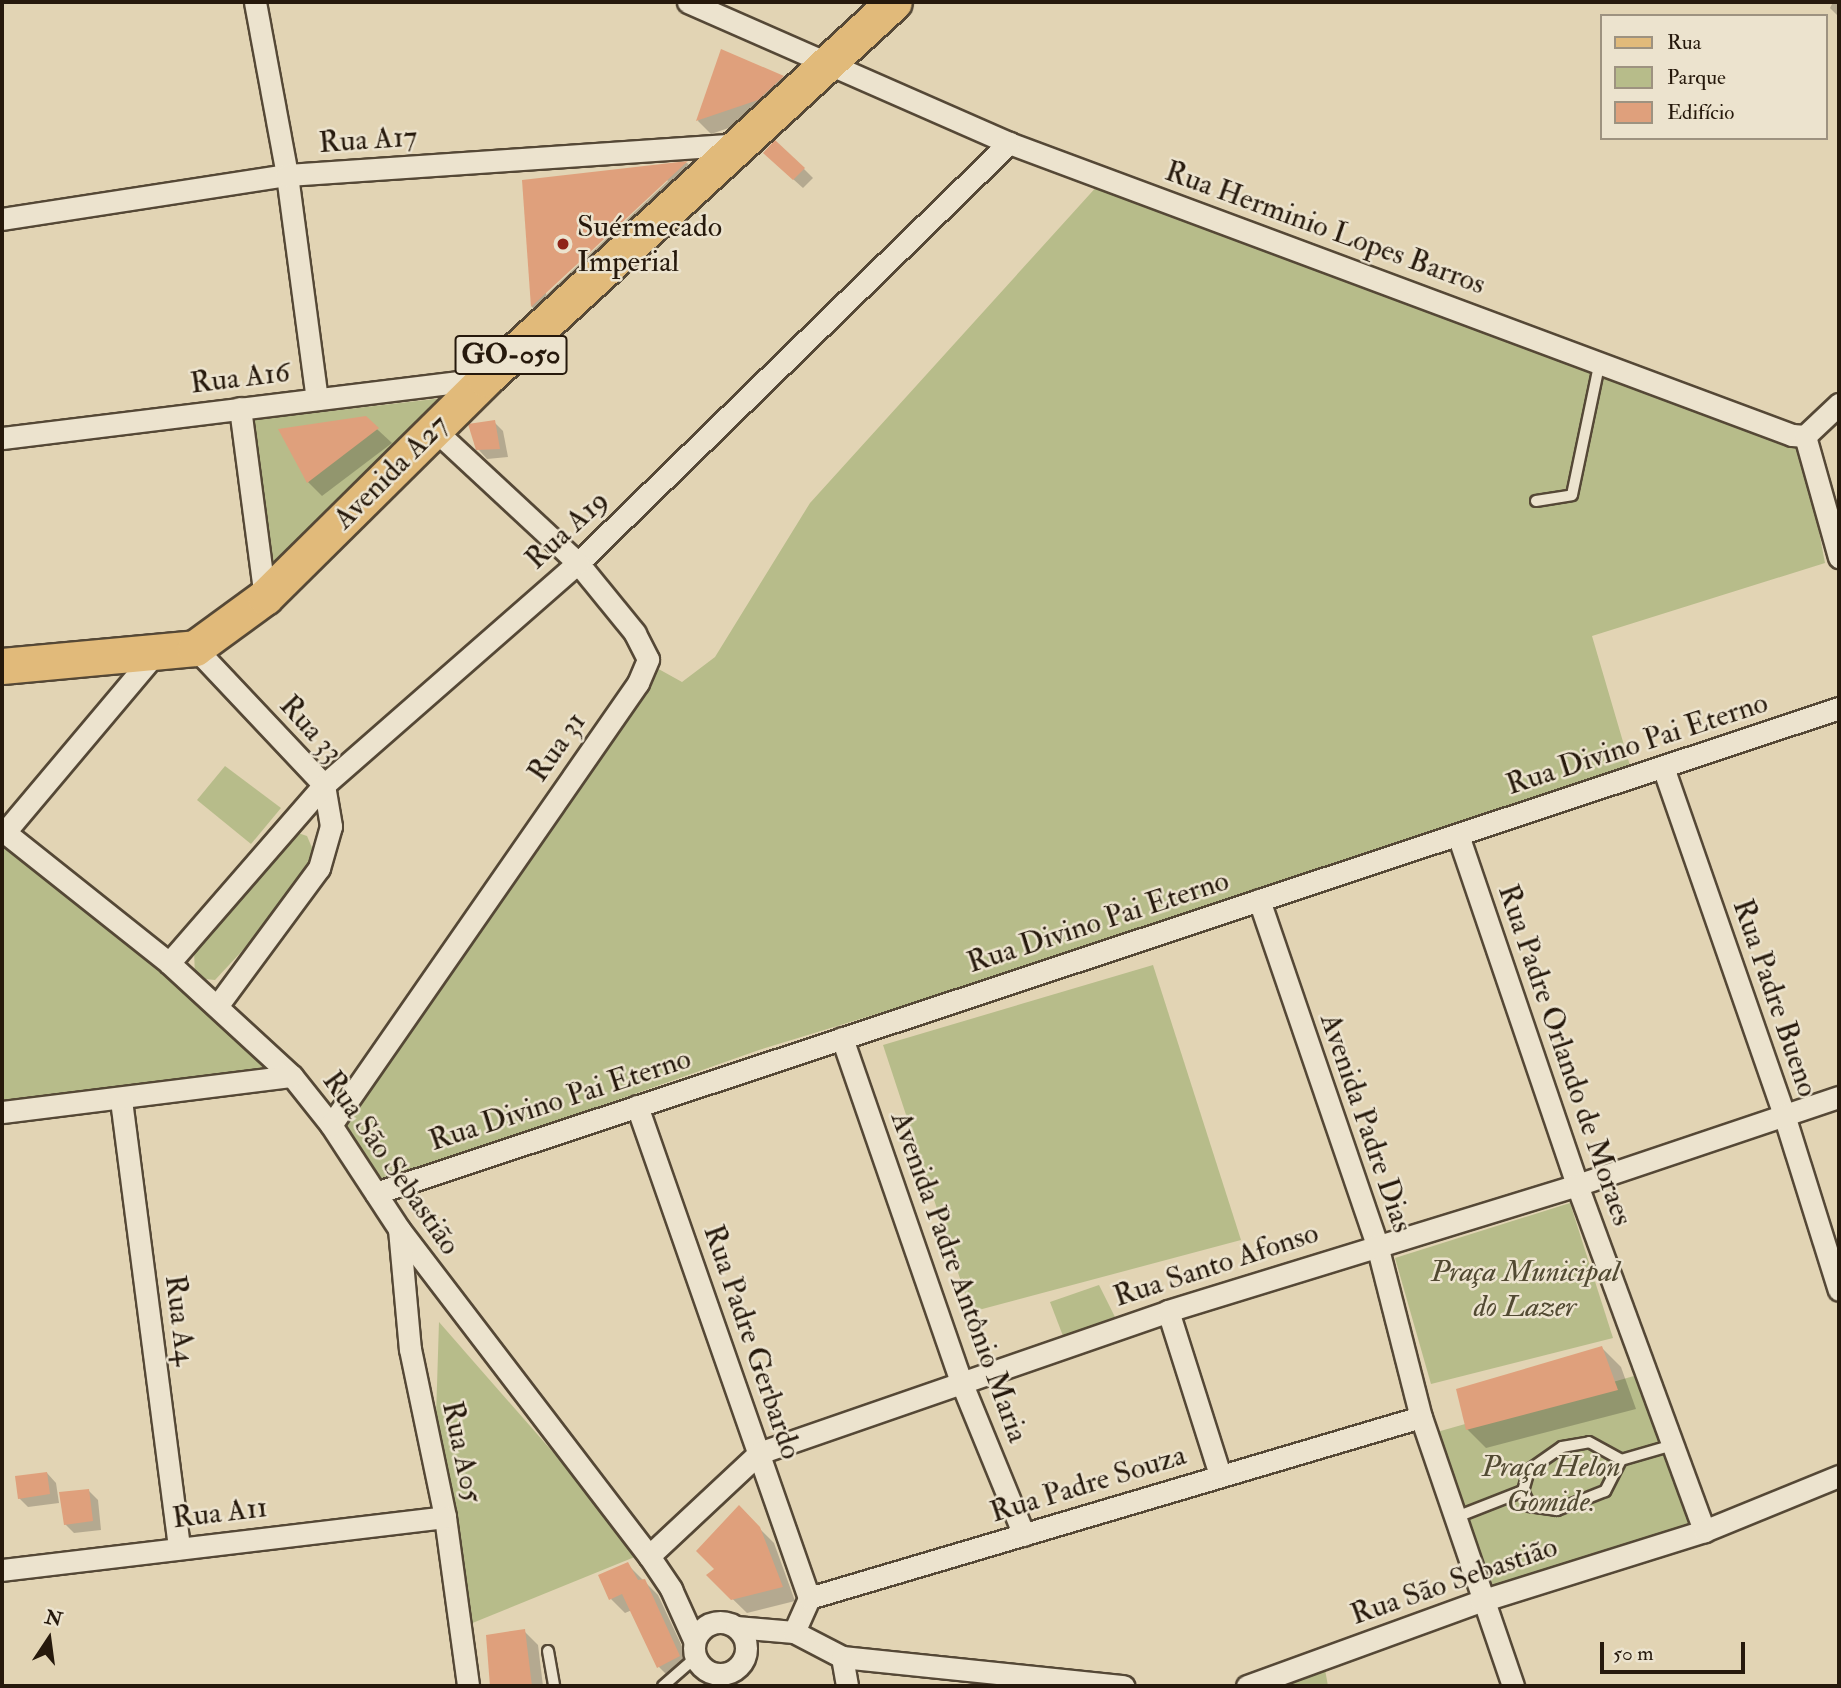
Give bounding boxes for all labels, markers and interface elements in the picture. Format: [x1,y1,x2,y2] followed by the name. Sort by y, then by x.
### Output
[1600,14,1827,140] legend
[1667,29,1701,56] text: Rua
[1667,64,1726,91] text: Parque
[1667,99,1734,126] text: Edifício
[317,119,419,161] street label: Rua A17
[1160,153,1490,303] street label: Rua Herminio Lopes Barros
[577,209,722,280] place label: Suérmecado Imperial
[555,236,571,252] marker: Suérmecado Imperial
[453,330,569,380] road number: GO-050
[188,354,292,402] street label: Rua A16
[326,407,456,537] street label: Avenida A27
[518,483,616,577] street label: Rua A19
[1502,685,1772,803] street label: Rua Divino Pai Eterno
[271,688,351,770] street label: Rua 33
[520,705,594,789] street label: Rua 31
[963,863,1233,981] street label: Rua Divino Pai Eterno
[1490,880,1640,1230] street label: Rua Padre Orlando de Moraes
[1724,894,1826,1102] street label: Rua Padre Bueno
[1312,1009,1420,1237] street label: Avenida Padre Dias
[425,1041,695,1159] street label: Rua Divino Pai Eterno
[314,1064,468,1262] street label: Rua São Sebastião
[882,1107,1036,1447] street label: Avenida Padre Antônio Maria
[1109,1215,1323,1315] street label: Rua Santo Afonso
[695,1220,809,1464] street label: Rua Padre Gerbardo
[1431,1254,1619,1324] park label: Praça Municipal do Lazer
[157,1273,203,1367] street label: Rua A4
[434,1398,490,1506] street label: Rua A05
[986,1437,1190,1531] street label: Rua Padre Souza
[1481,1449,1621,1520] park label: Praça Helon Gomide.
[170,1489,270,1537] street label: Rua A11
[1346,1529,1562,1633] street label: Rua São Sebastião
[14,1604,84,1674] north arrow
[43,1605,65,1632] text: N
[1603,1628,1748,1672] scale bar
[1613,1640,1654,1667] text: 50 m

